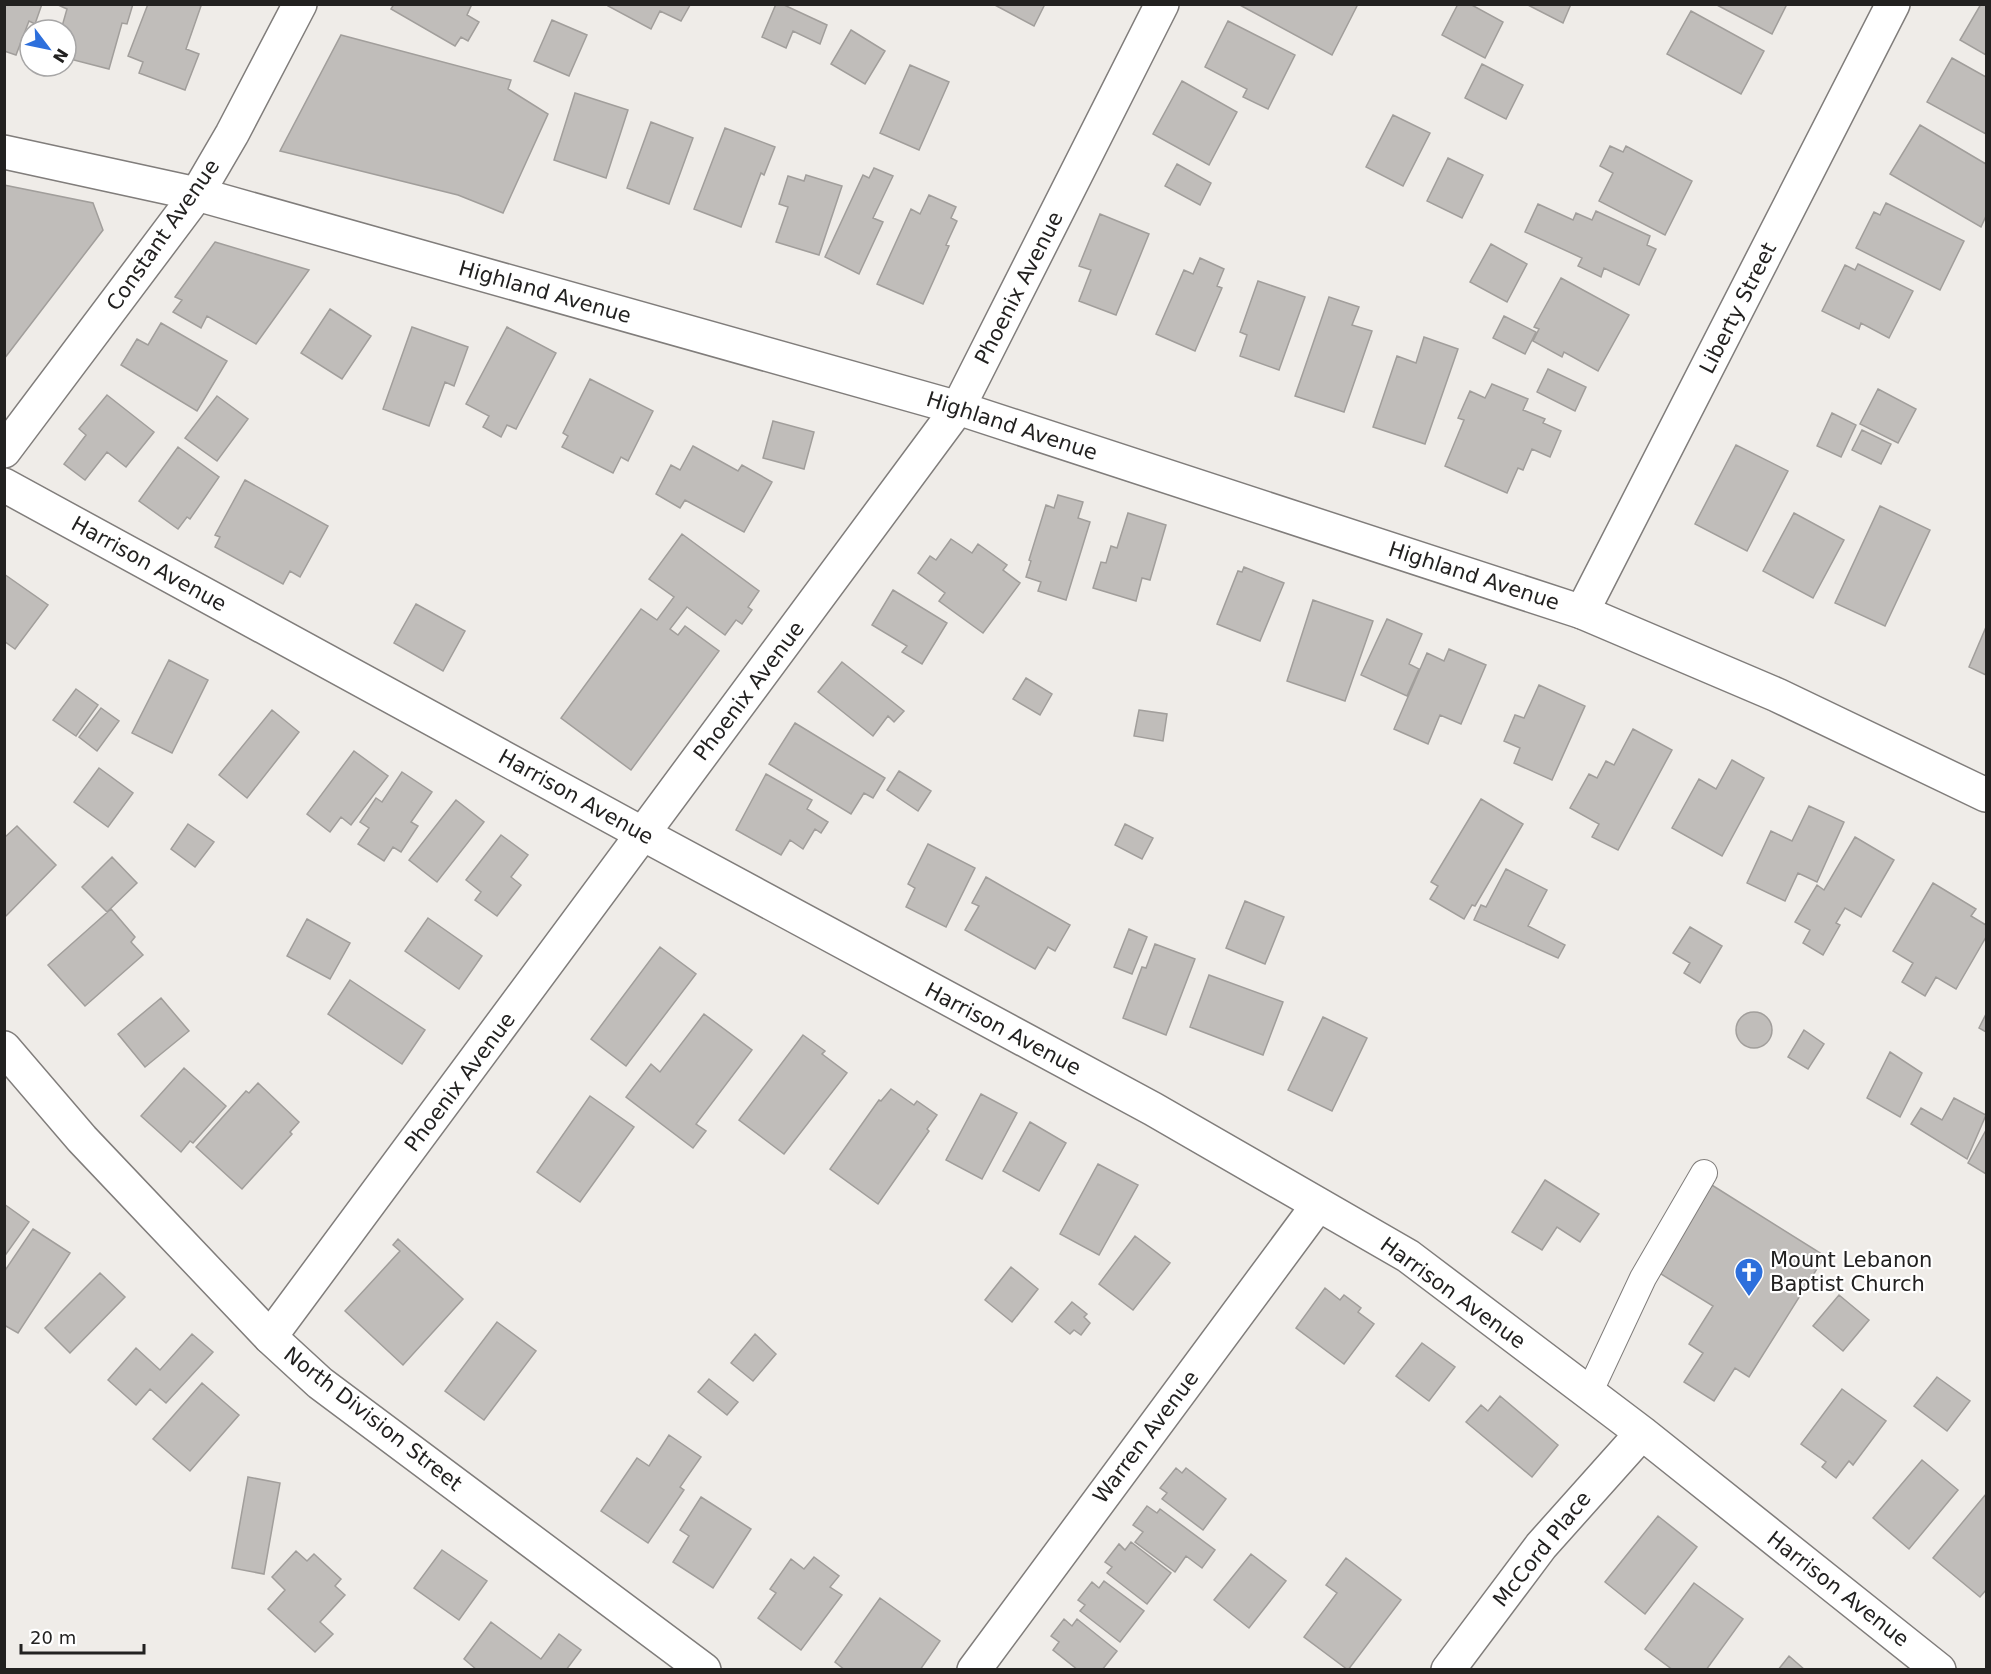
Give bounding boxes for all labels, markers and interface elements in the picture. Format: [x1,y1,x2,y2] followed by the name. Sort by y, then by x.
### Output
[18,18,78,78] north arrow
[49,45,72,66] text: N
[102,155,224,315] street label: Constant Avenue
[970,208,1068,368] street label: Phoenix Avenue
[1695,239,1781,377] street label: Liberty Street
[456,256,634,328] street label: Highland Avenue
[923,387,1101,465] street label: Highland Avenue
[67,512,231,616] street label: Harrison Avenue
[1385,537,1563,615] street label: Highland Avenue
[689,617,809,765] street label: Phoenix Avenue
[494,745,658,849] street label: Harrison Avenue
[921,978,1085,1080] street label: Harrison Avenue
[400,1008,520,1156] street label: Phoenix Avenue
[1376,1232,1530,1354] street label: Harrison Avenue
[1770,1248,1932,1296] place label: Mount Lebanon Baptist Church
[1733,1256,1765,1298] church icon: Mount Lebanon Baptist Church
[279,1342,467,1496] street label: North Division Street
[1088,1366,1204,1508] street label: Warren Avenue
[1488,1487,1596,1611] street label: McCord Place
[1762,1526,1914,1652] street label: Harrison Avenue
[21,1617,144,1655] scale bar
[30,1627,76,1648] text: 20 m

